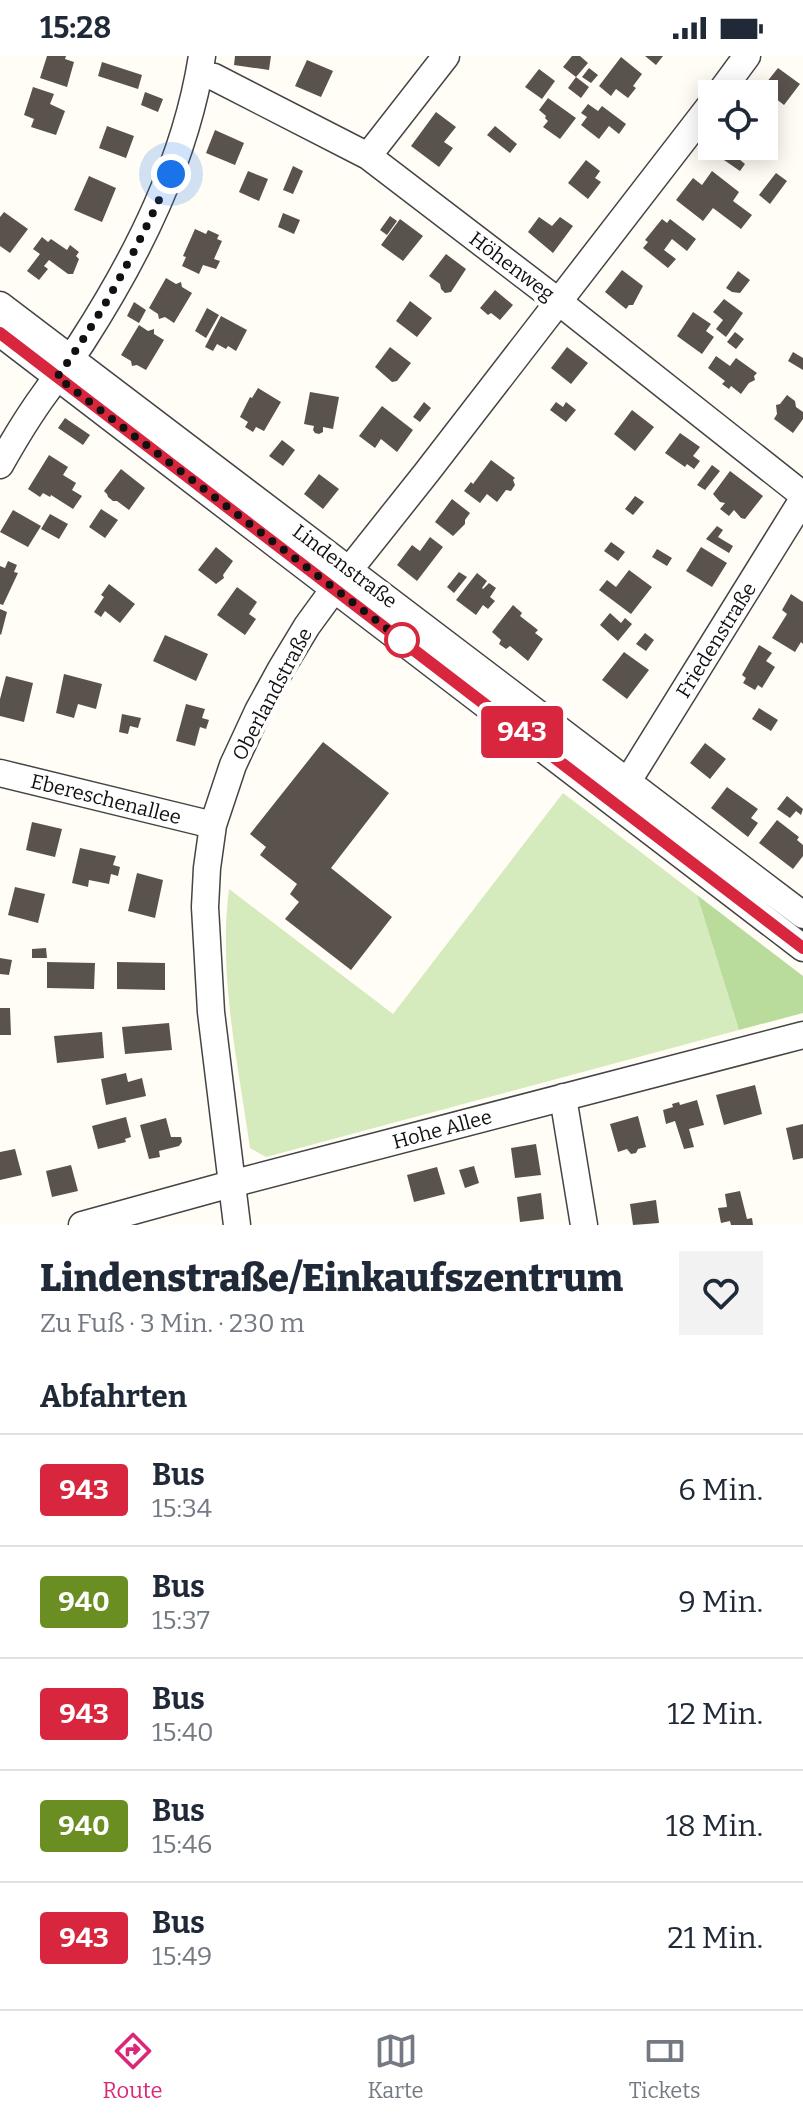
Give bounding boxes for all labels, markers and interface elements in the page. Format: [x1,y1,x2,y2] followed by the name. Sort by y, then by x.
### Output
[40,10,111,46] text: 15:28
[698,80,778,160] map controls
[698,80,778,160] button: locate
[151,154,191,194] your location
[465,226,559,306] street label: Höhenweg
[288,519,402,613] street label: Lindenstraße
[671,578,761,702] street label: Friedenstraße
[385,623,419,657] unlabelled marker
[227,624,317,764] street label: Oberlandstraße
[476,706,568,758] line badge: 943
[497,715,547,748] text: 943
[28,769,184,829] street label: Ebereschenallee
[390,1104,494,1154] street label: Hohe Allee
[679,1251,763,1335] button: heart
[40,1255,623,1301] text: Lindenstraße/Einkaufszentrum
[40,1308,305,1339] text: Zu Fuß · 3 Min. · 230 m
[40,1379,187,1415] text: Abfahrten
[152,1457,205,1493] text: Bus
[678,1472,763,1508] text: 6 Min.
[59,1473,109,1506] text: 943
[152,1493,212,1524] text: 15:34
[152,1569,205,1605] text: Bus
[678,1584,763,1620] text: 9 Min.
[58,1585,110,1618] text: 940
[152,1605,210,1636] text: 15:37
[152,1681,205,1717] text: Bus
[667,1696,763,1732] text: 12 Min.
[59,1697,109,1730] text: 943
[152,1717,214,1748] text: 15:40
[152,1793,205,1829] text: Bus
[666,1808,763,1844] text: 18 Min.
[58,1809,110,1842] text: 940
[152,1829,212,1860] text: 15:46
[152,1905,205,1941] text: Bus
[667,1920,763,1956] text: 21 Min.
[59,1921,109,1954] text: 943
[152,1941,212,1972] text: 15:49
[103,2029,163,2104] tab: Route
[368,2029,424,2104] tab: Karte
[629,2029,700,2104] tab: Tickets

